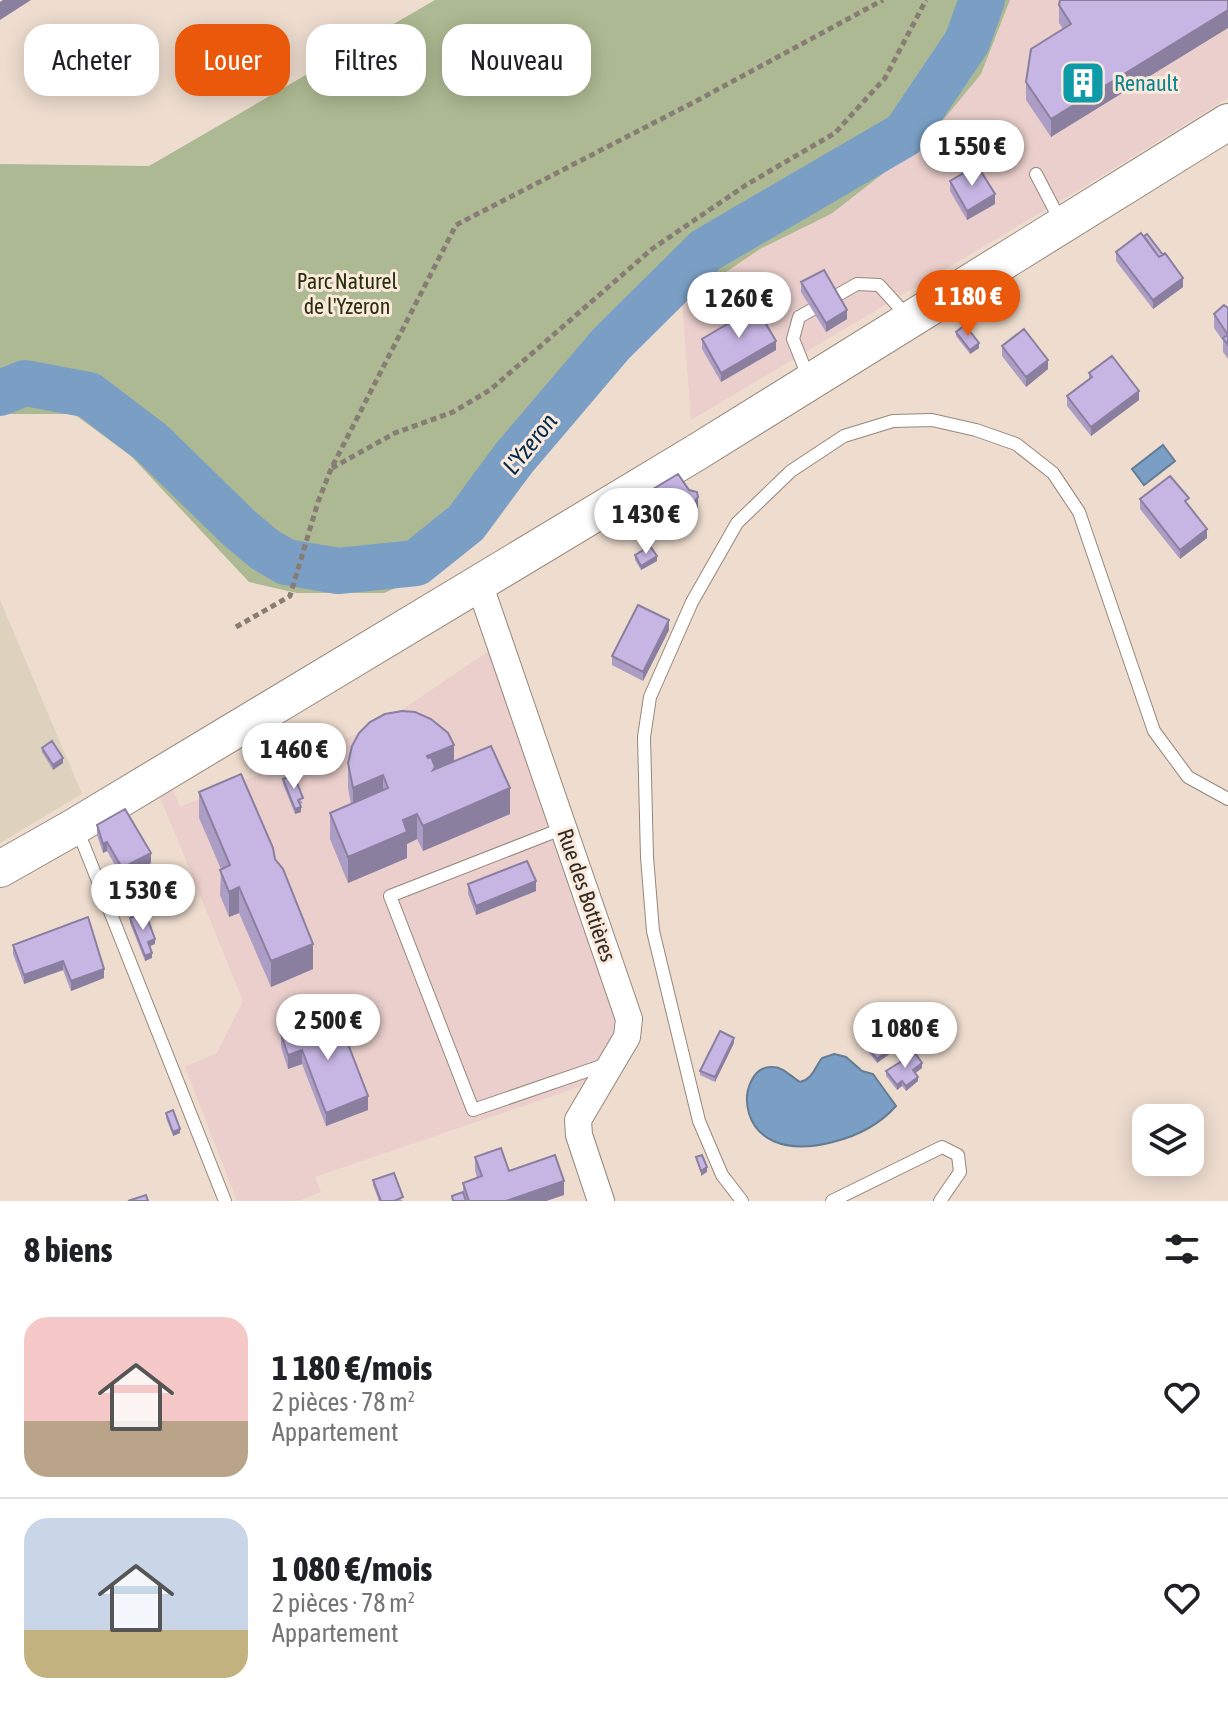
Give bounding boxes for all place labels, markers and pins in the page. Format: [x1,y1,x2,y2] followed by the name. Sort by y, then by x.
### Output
[1059,59,1107,107] building icon: Renault
[1114,70,1179,96] place label: Renault
[898,120,1046,188] pin: 1 550 €
[894,270,1042,338] pin: 1 180 €
[665,272,813,340] pin: 1 260 €
[572,488,720,556] pin: 1 430 €
[220,723,368,791] pin: 1 460 €
[69,864,217,932] pin: 1 530 €
[254,994,402,1062] pin: 2 500 €
[831,1002,979,1070] pin: 1 080 €

